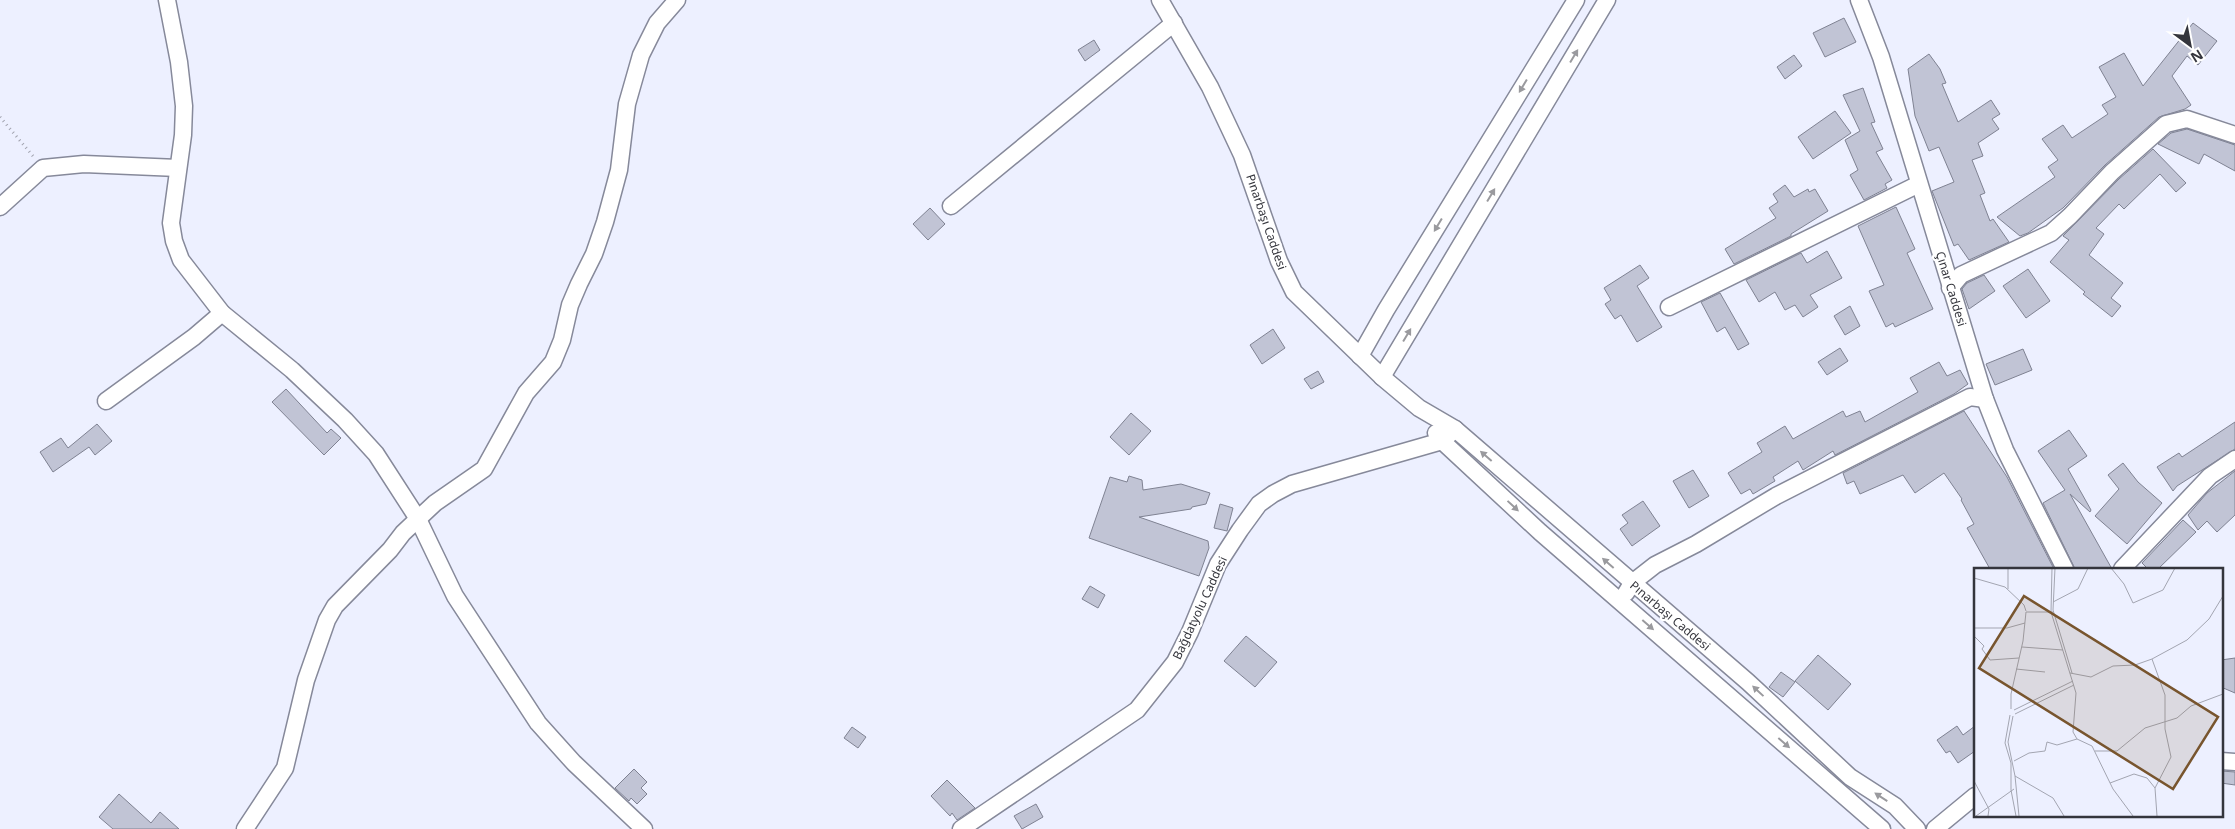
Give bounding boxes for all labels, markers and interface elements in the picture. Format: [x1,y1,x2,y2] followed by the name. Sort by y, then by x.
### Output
[2165,20,2215,70] north arrow
[2187,45,2207,68] text: N
[1569,49,1578,62] one-way arrow
[1518,80,1527,93] one-way arrow
[1242,172,1291,272] street label: Pınarbaşı Caddesi
[1486,189,1495,202] one-way arrow
[1434,219,1443,232] one-way arrow
[1932,249,1971,328] street label: Çınar Caddesi
[1403,328,1412,341] one-way arrow
[1480,450,1492,462] one-way arrow
[1506,501,1519,512] one-way arrow
[1168,553,1231,662] street label: Bağdatyolu Caddesi
[1602,557,1615,568] one-way arrow
[1974,568,2222,816] inset map
[1626,577,1714,654] street label: Pınarbaşı Caddesi
[1641,619,1653,631] one-way arrow
[1752,685,1764,697] one-way arrow
[1777,738,1790,749] one-way arrow
[1874,792,1888,802] one-way arrow

